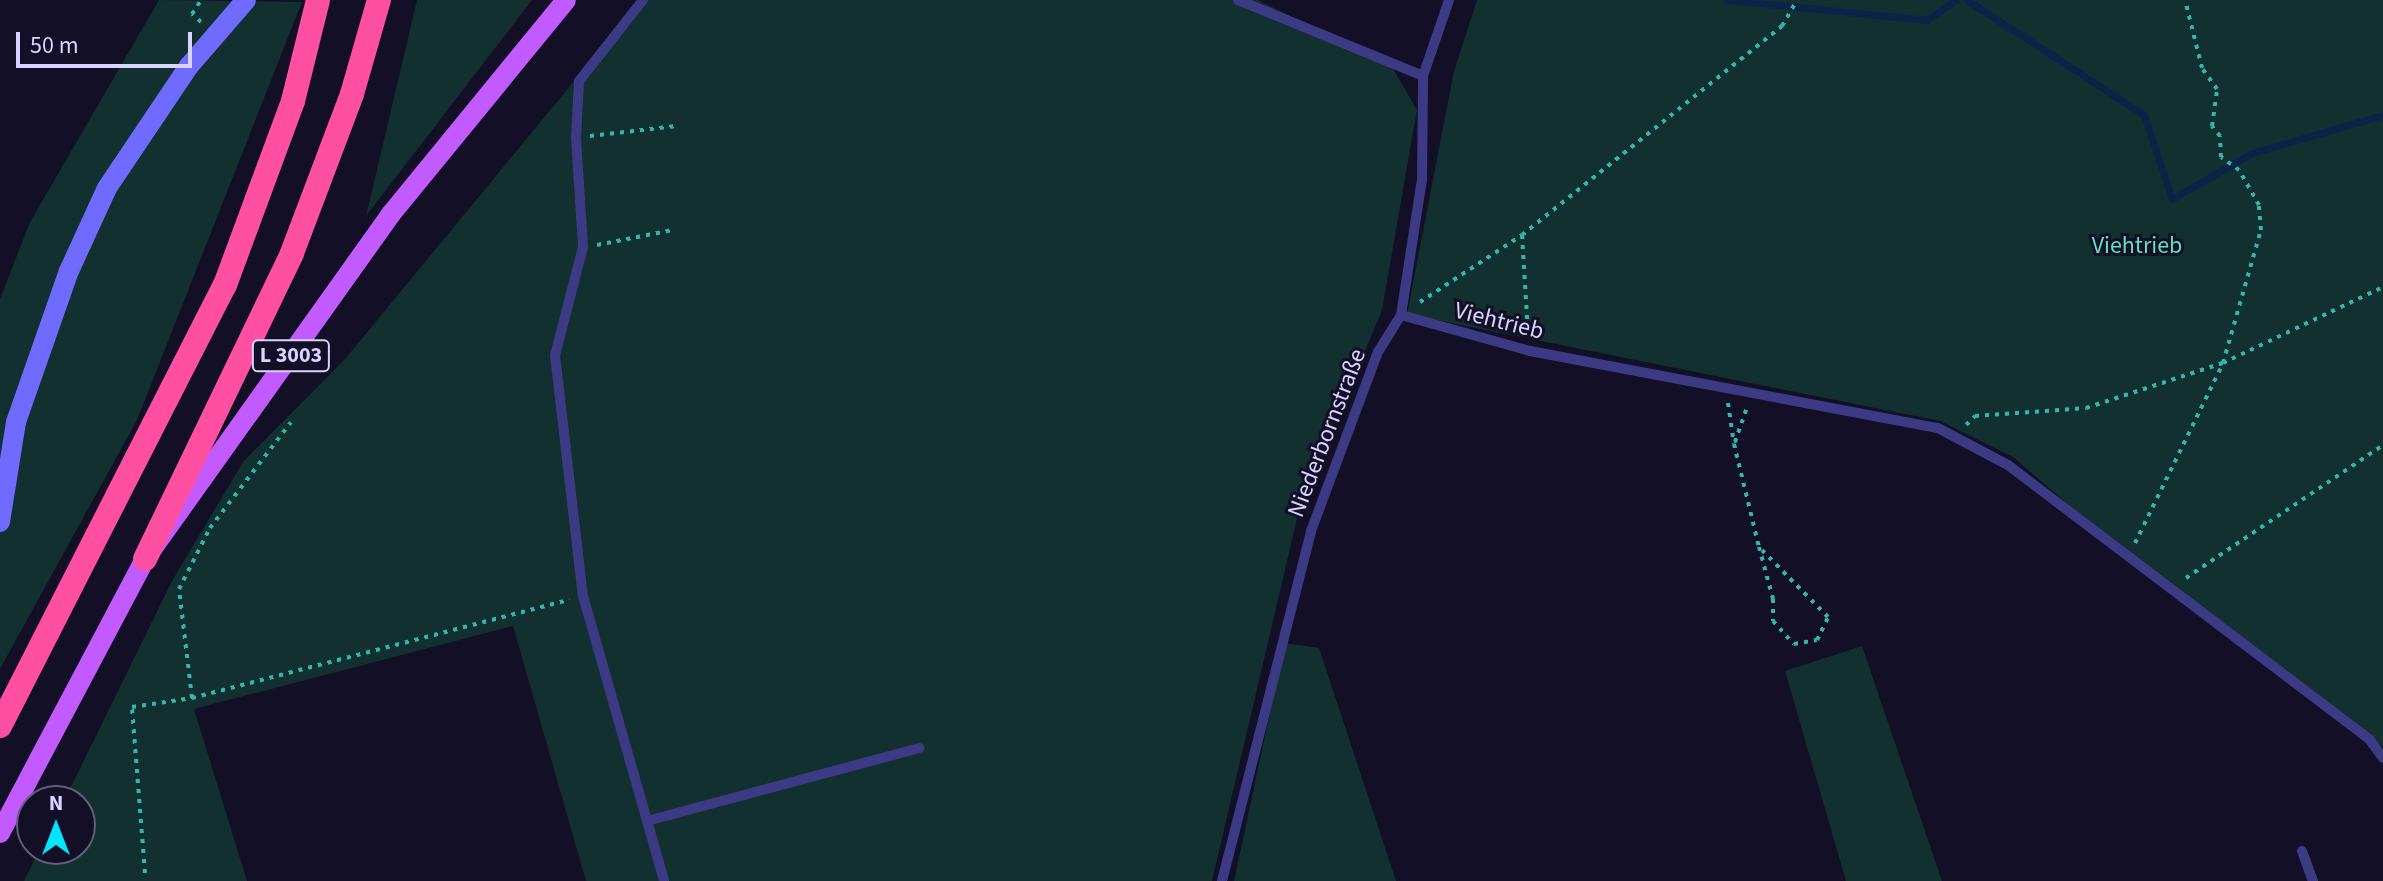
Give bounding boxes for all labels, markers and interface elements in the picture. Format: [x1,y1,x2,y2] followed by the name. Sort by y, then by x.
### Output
[20,16,196,66] scale bar
[30,28,79,63] text: 50 m
[2092,232,2182,260] park label: Viehtrieb
[1451,296,1547,346] street label: Viehtrieb
[251,338,331,374] road number: L 3003
[1282,345,1372,521] street label: Niederbornstraße
[16,785,96,865] north arrow
[49,787,63,819] text: N

